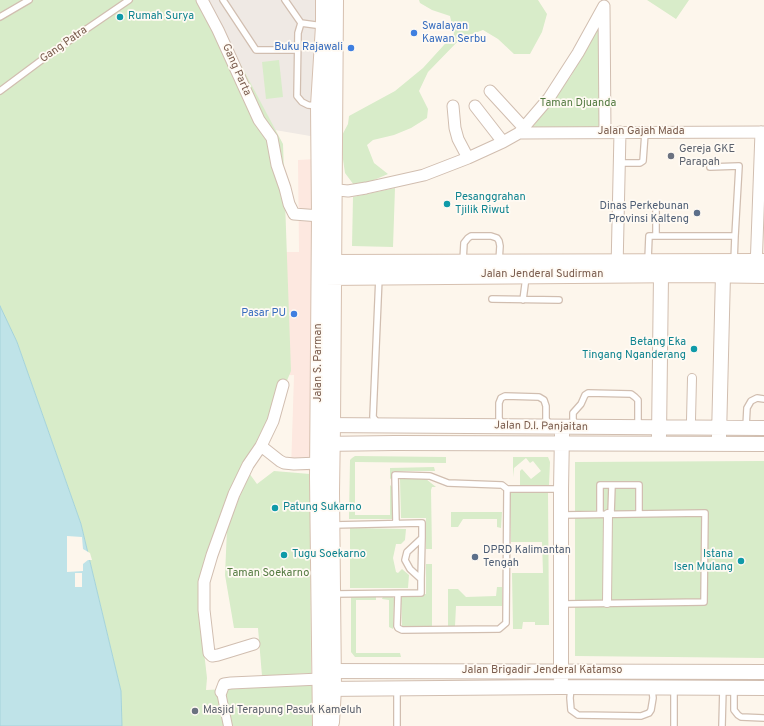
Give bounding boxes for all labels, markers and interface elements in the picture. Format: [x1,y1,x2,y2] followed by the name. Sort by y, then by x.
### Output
[128,10,194,24] place label: Rumah Surya
[115,12,125,22] marker: Rumah Surya
[422,20,486,46] place label: Swalayan Kawan Serbu
[38,24,90,66] street label: Gang Patra
[409,28,419,38] marker: Swalayan Kawan Serbu
[274,41,343,55] place label: Buku Rajawali
[219,42,253,98] street label: Gang Parta
[346,43,356,53] marker: Buku Rajawali
[540,97,616,111] park label: Taman Djuanda
[598,125,684,139] street label: Jalan Gajah Mada
[679,143,735,169] place label: Gereja GKE Parapah
[666,151,676,161] marker: Gereja GKE Parapah
[455,191,526,217] place label: Pesanggrahan Tjilik Riwut
[442,199,452,209] marker: Pesanggrahan Tjilik Riwut
[599,200,689,226] place label: Dinas Perkebunan Provinsi Kalteng
[692,208,702,218] marker: Dinas Perkebunan Provinsi Kalteng
[481,268,603,282] street label: Jalan Jenderal Sudirman
[241,307,286,321] place label: Pasar PU
[289,309,299,319] marker: Pasar PU
[312,323,326,403] street label: Jalan S. Parman
[582,336,686,362] place label: Betang Eka Tingang Nganderang
[689,344,699,354] marker: Betang Eka Tingang Nganderang
[494,420,588,434] street label: Jalan D.I. Panjaitan
[283,501,362,515] place label: Patung Sukarno
[270,503,280,513] marker: Patung Sukarno
[483,544,571,570] place label: DPRD Kalimantan Tengah
[292,548,366,562] place label: Tugu Soekarno
[674,548,733,574] place label: Istana Isen Mulang
[279,550,289,560] marker: Tugu Soekarno
[470,552,480,562] marker: DPRD Kalimantan Tengah
[736,556,746,566] marker: Istana Isen Mulang
[227,567,309,581] park label: Taman Soekarno
[462,664,622,678] street label: Jalan Brigadir Jenderal Katamso
[203,704,362,718] place label: Masjid Terapung Pasuk Kameluh
[190,706,200,716] marker: Masjid Terapung Pasuk Kameluh

